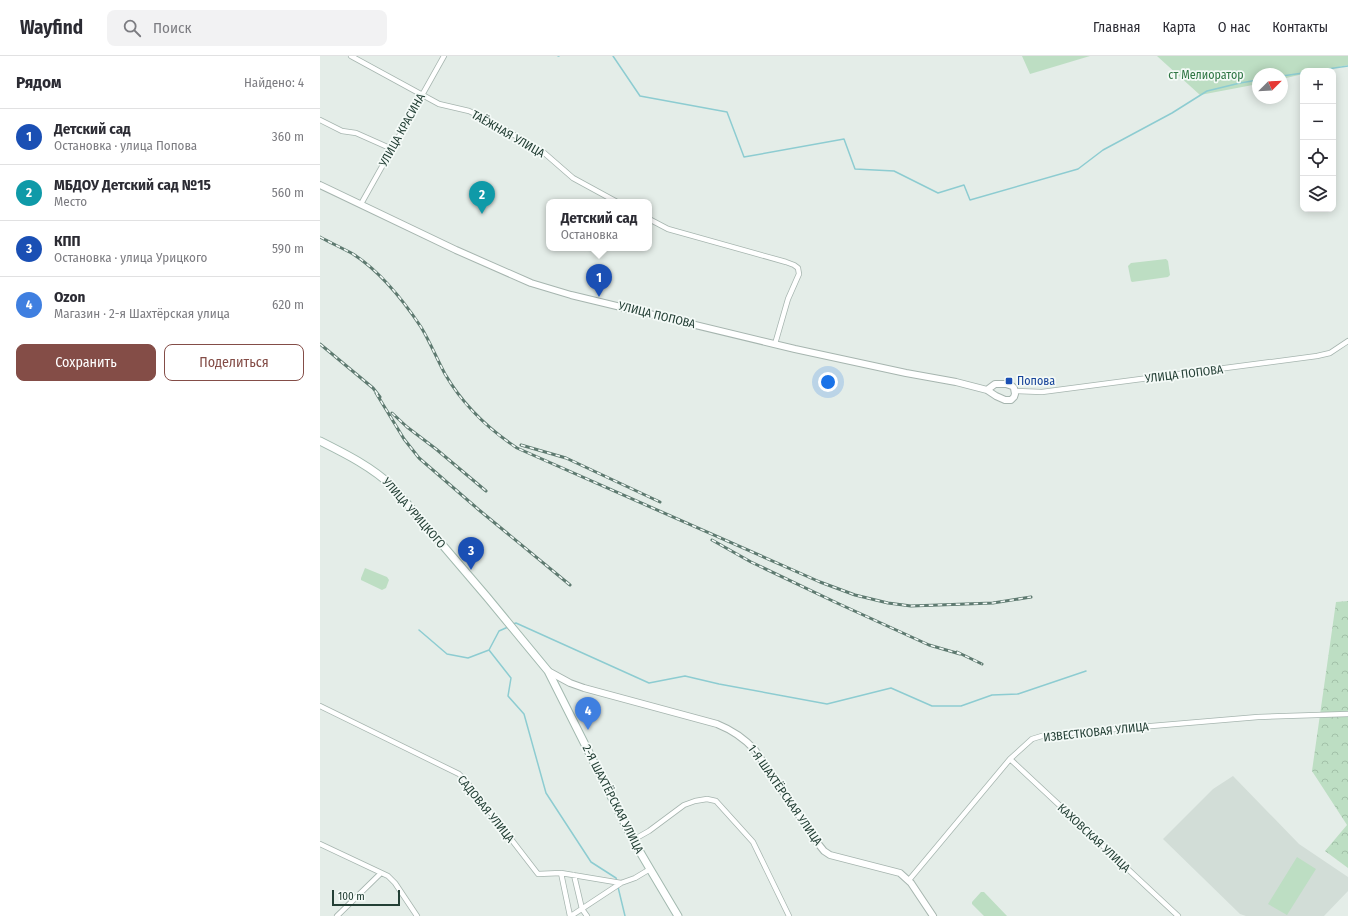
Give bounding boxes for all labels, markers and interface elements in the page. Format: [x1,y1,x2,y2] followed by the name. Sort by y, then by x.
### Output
[107,10,387,46] search box
[20,16,83,39] text: Wayfind
[121,17,143,39] icon: search
[153,19,191,37] text: Поиск
[1093,19,1140,36] text: Главная
[1162,19,1196,36] text: Карта
[1218,19,1250,36] text: О нас
[1272,19,1328,36] text: Контакты
[1168,68,1244,82] park label: ст Мелиоратор
[1252,68,1288,104] north arrow
[1300,68,1336,212] map controls
[1300,68,1336,104] button: +
[16,72,61,93] text: Рядом
[244,75,304,90] text: Найдено: 4
[376,90,428,170] street label: УЛИЦА КРАСИНА
[1300,104,1336,140] button: −
[469,107,548,161] street label: ТАЁЖНАЯ УЛИЦА
[54,120,131,138] text: Детский сад
[26,129,32,144] text: 1
[272,129,304,144] text: 360 m
[54,138,197,153] text: Остановка · улица Попова
[1300,140,1336,176] button: locate
[54,176,211,194] text: МБДОУ Детский сад №15
[1300,176,1336,212] button: layers
[469,181,495,214] pin: 2
[26,185,32,200] text: 2
[272,185,304,200] text: 560 m
[54,194,87,209] text: Место
[546,199,652,251] popup
[561,209,637,227] text: Детский сад
[561,227,618,242] text: Остановка
[54,232,81,250] text: КПП
[26,241,32,256] text: 3
[272,241,304,256] text: 590 m
[54,250,207,265] text: Остановка · улица Урицкого
[586,264,612,297] pin: 1
[54,288,85,306] text: Ozon
[26,297,32,312] text: 4
[272,297,304,312] text: 620 m
[616,298,698,331] street label: УЛИЦА ПОПОВА
[54,306,230,321] text: Магазин · 2-я Шахтёрская улица
[16,344,156,381] button: Сохранить
[164,344,304,381] button: Поделиться
[1143,362,1225,386] street label: УЛИЦА ПОПОВА
[818,372,838,392] your location
[1017,374,1055,388] place label: Попова
[1004,376,1014,386] marker: Попова
[379,474,449,551] street label: УЛИЦА УРИЦКОГО
[458,537,484,570] pin: 3
[575,697,601,730] pin: 4
[1043,719,1150,745] street label: ИЗВЕСТКОВАЯ УЛИЦА
[745,741,826,849] street label: 1-Я ШАХТЁРСКАЯ УЛИЦА
[579,742,648,856] street label: 2-Я ШАХТЁРСКАЯ УЛИЦА
[455,773,518,846] street label: САДОВАЯ УЛИЦА
[1055,801,1134,876] street label: КАХОВСКАЯ УЛИЦА
[332,888,400,907] scale bar
[338,890,365,903] text: 100 m

